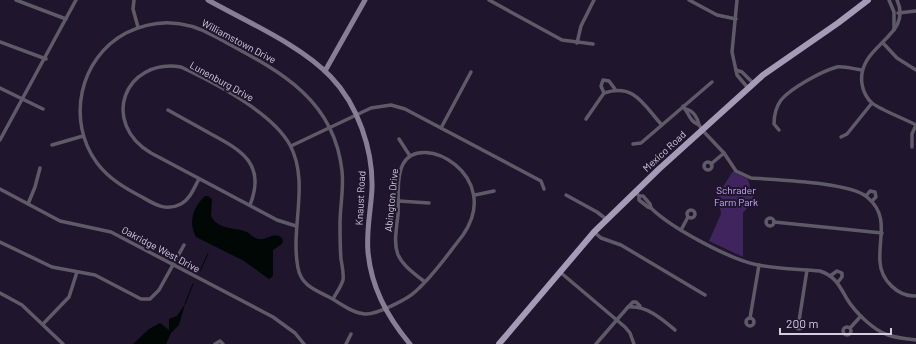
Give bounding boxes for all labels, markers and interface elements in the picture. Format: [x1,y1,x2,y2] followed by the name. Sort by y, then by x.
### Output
[200,16,278,66] street label: Williamstown Drive
[188,59,256,103] street label: Lunenburg Drive
[640,128,688,174] street label: Mexico Road
[382,168,400,232] street label: Abington Drive
[353,170,367,226] street label: Knaust Road
[714,184,758,208] park label: Schrader Farm Park
[120,223,202,275] street label: Oakridge West Drive
[780,310,891,336] scale bar
[786,316,818,330] text: 200 m

